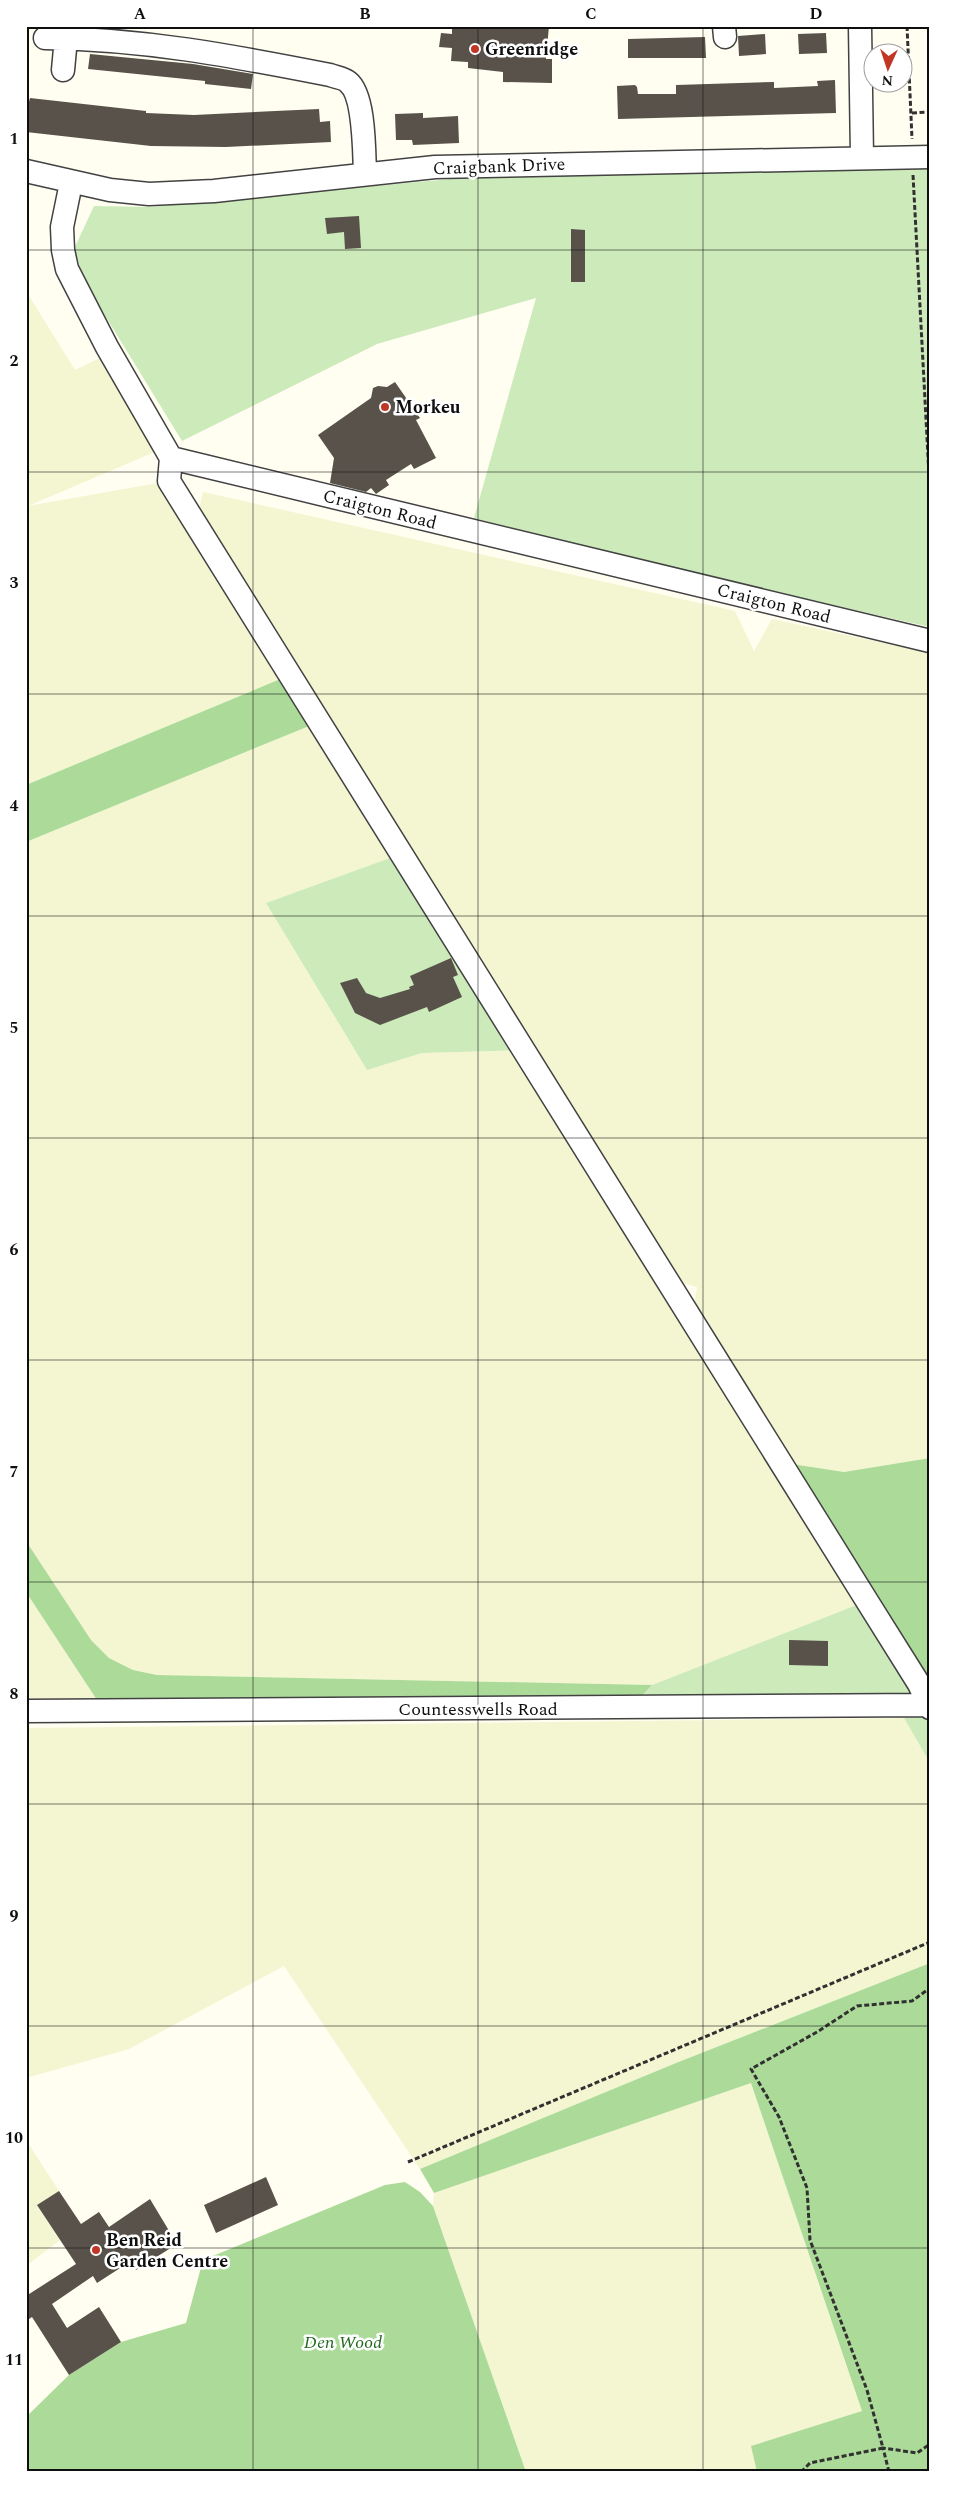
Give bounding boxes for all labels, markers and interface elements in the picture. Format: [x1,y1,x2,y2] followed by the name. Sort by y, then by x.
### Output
[134,2,147,26] text: A
[359,2,371,26] text: B
[585,2,597,26] text: C
[810,2,823,26] text: D
[485,36,578,63] place label: Greenridge
[864,42,914,92] north arrow
[469,43,481,55] marker: Greenridge
[881,70,894,91] text: N
[10,127,18,151] text: 1
[432,151,566,182] street label: Craigbank Drive
[10,349,19,373] text: 2
[395,394,461,421] place label: Morkeu
[379,401,391,413] marker: Morkeu
[320,482,440,537] street label: Craigton Road
[10,571,19,595] text: 3
[714,576,834,631] street label: Craigton Road
[10,794,19,818] text: 4
[10,1016,18,1040] text: 5
[10,1238,19,1262] text: 6
[10,1460,19,1484] text: 7
[10,1682,19,1706] text: 8
[398,1696,558,1723] street label: Countesswells Road
[10,1904,19,1928] text: 9
[5,2126,23,2150] text: 10
[106,2227,228,2275] place label: Ben Reid Garden Centre
[90,2244,102,2256] marker: Ben Reid Garden Centre
[304,2329,382,2356] park label: Den Wood
[5,2348,23,2372] text: 11

